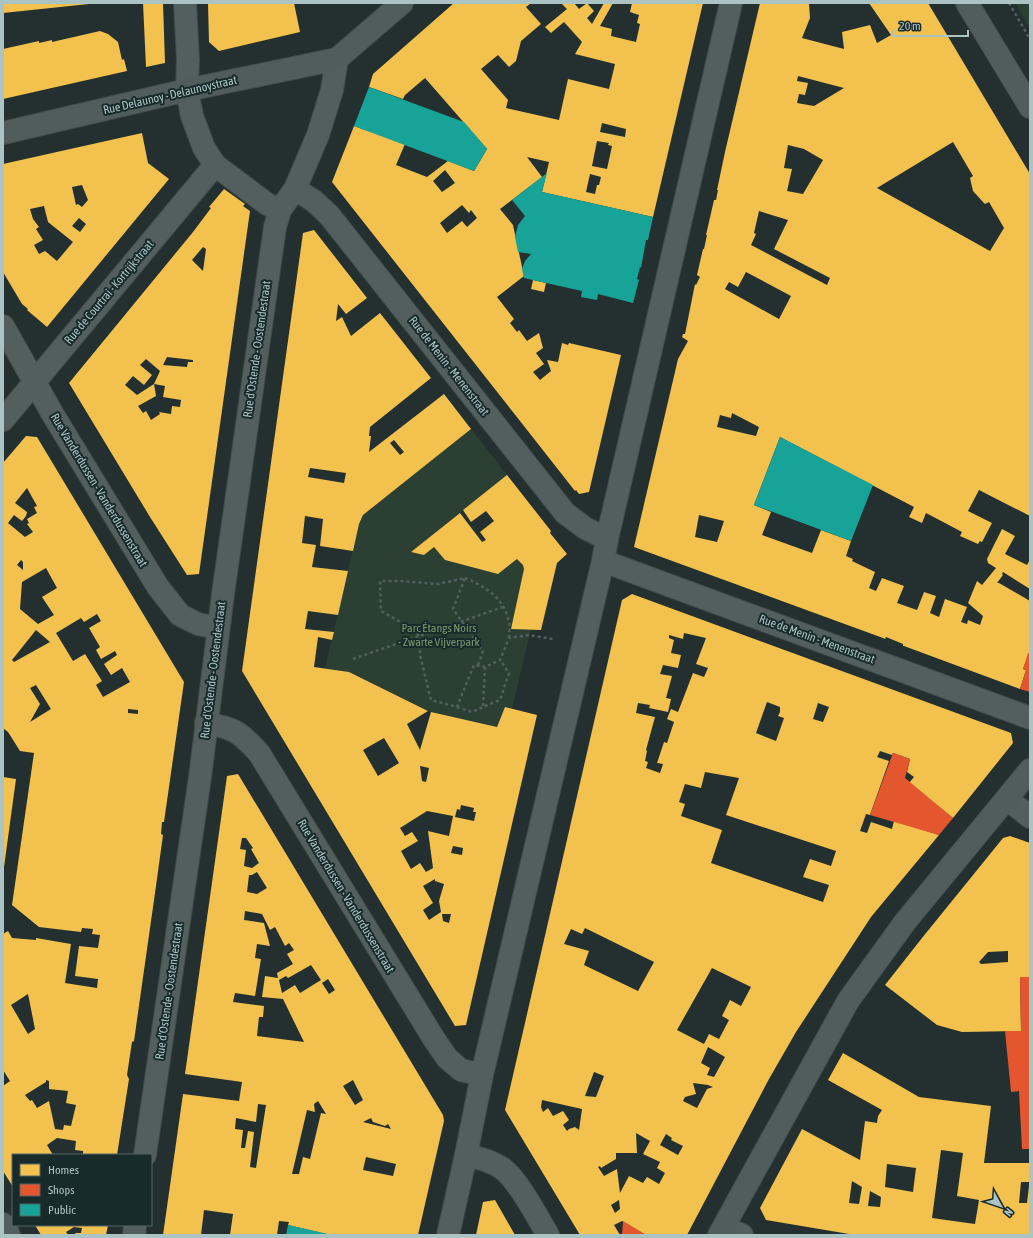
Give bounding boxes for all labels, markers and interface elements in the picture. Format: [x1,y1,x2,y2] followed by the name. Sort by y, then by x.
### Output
[893,12,968,38] scale bar
[899,19,921,33] text: 20 m
[102,73,239,117] street label: Rue Delaunoy - Delaunoystraat
[61,237,157,347] street label: Rue de Courtrai - Kortrijkstraat
[240,279,274,418] street label: Rue d'Ostende - Oostendestraat
[406,314,492,419] street label: Rue de Menin - Menenstraat
[48,411,151,570] street label: Rue Vanderdussen - Vanderdussenstraat
[198,600,228,739] street label: Rue d'Ostende - Oostendestraat
[757,612,877,667] street label: Rue de Menin - Menenstraat
[398,621,481,649] park label: Parc Étangs Noirs - Zwarte Vijverpark
[295,817,398,976] street label: Rue Vanderdussen - Vanderdussenstraat
[152,921,186,1060] street label: Rue d'Ostende - Oostendestraat
[12,1154,152,1226] legend
[48,1163,79,1177] text: Homes
[48,1183,74,1197] text: Shops
[981,1186,1021,1226] north arrow
[48,1203,76,1217] text: Public
[1002,1206,1015,1219] text: N

